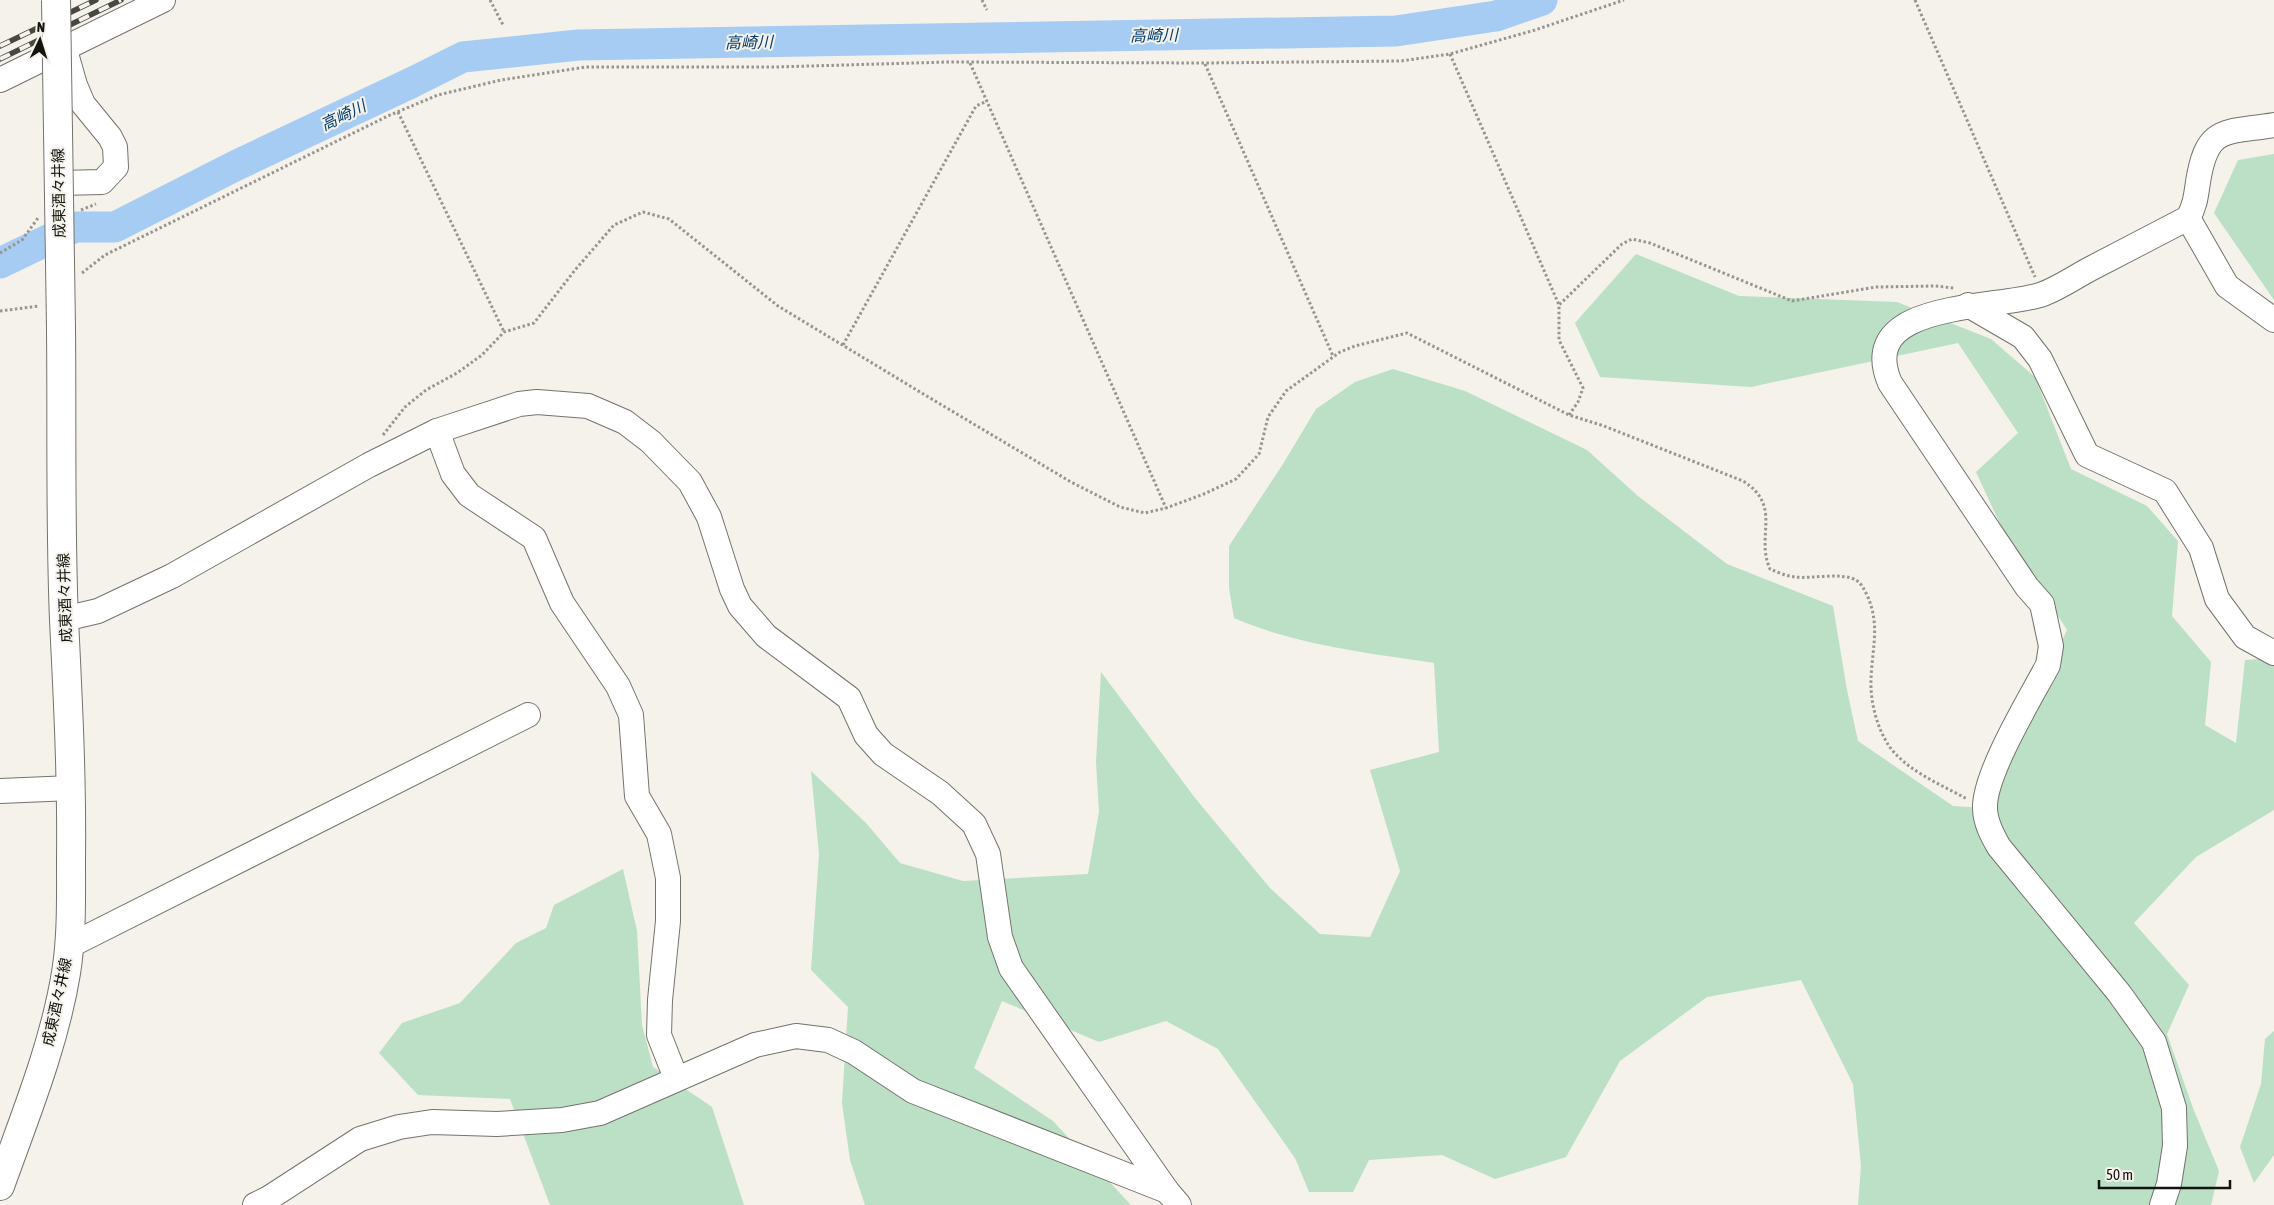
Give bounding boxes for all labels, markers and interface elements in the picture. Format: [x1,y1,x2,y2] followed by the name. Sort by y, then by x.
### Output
[15,15,65,65] north arrow
[36,19,46,35] text: N
[1130,26,1180,44] water label: 高崎川
[725,33,775,51] water label: 高崎川
[317,96,370,134] water label: 高崎川
[49,148,68,238] street label: 成東酒々井線
[54,553,75,643] street label: 成東酒々井線
[39,956,74,1048] street label: 成東酒々井線
[2099,1158,2230,1190] scale bar
[2106,1166,2133,1183] text: 50 m

